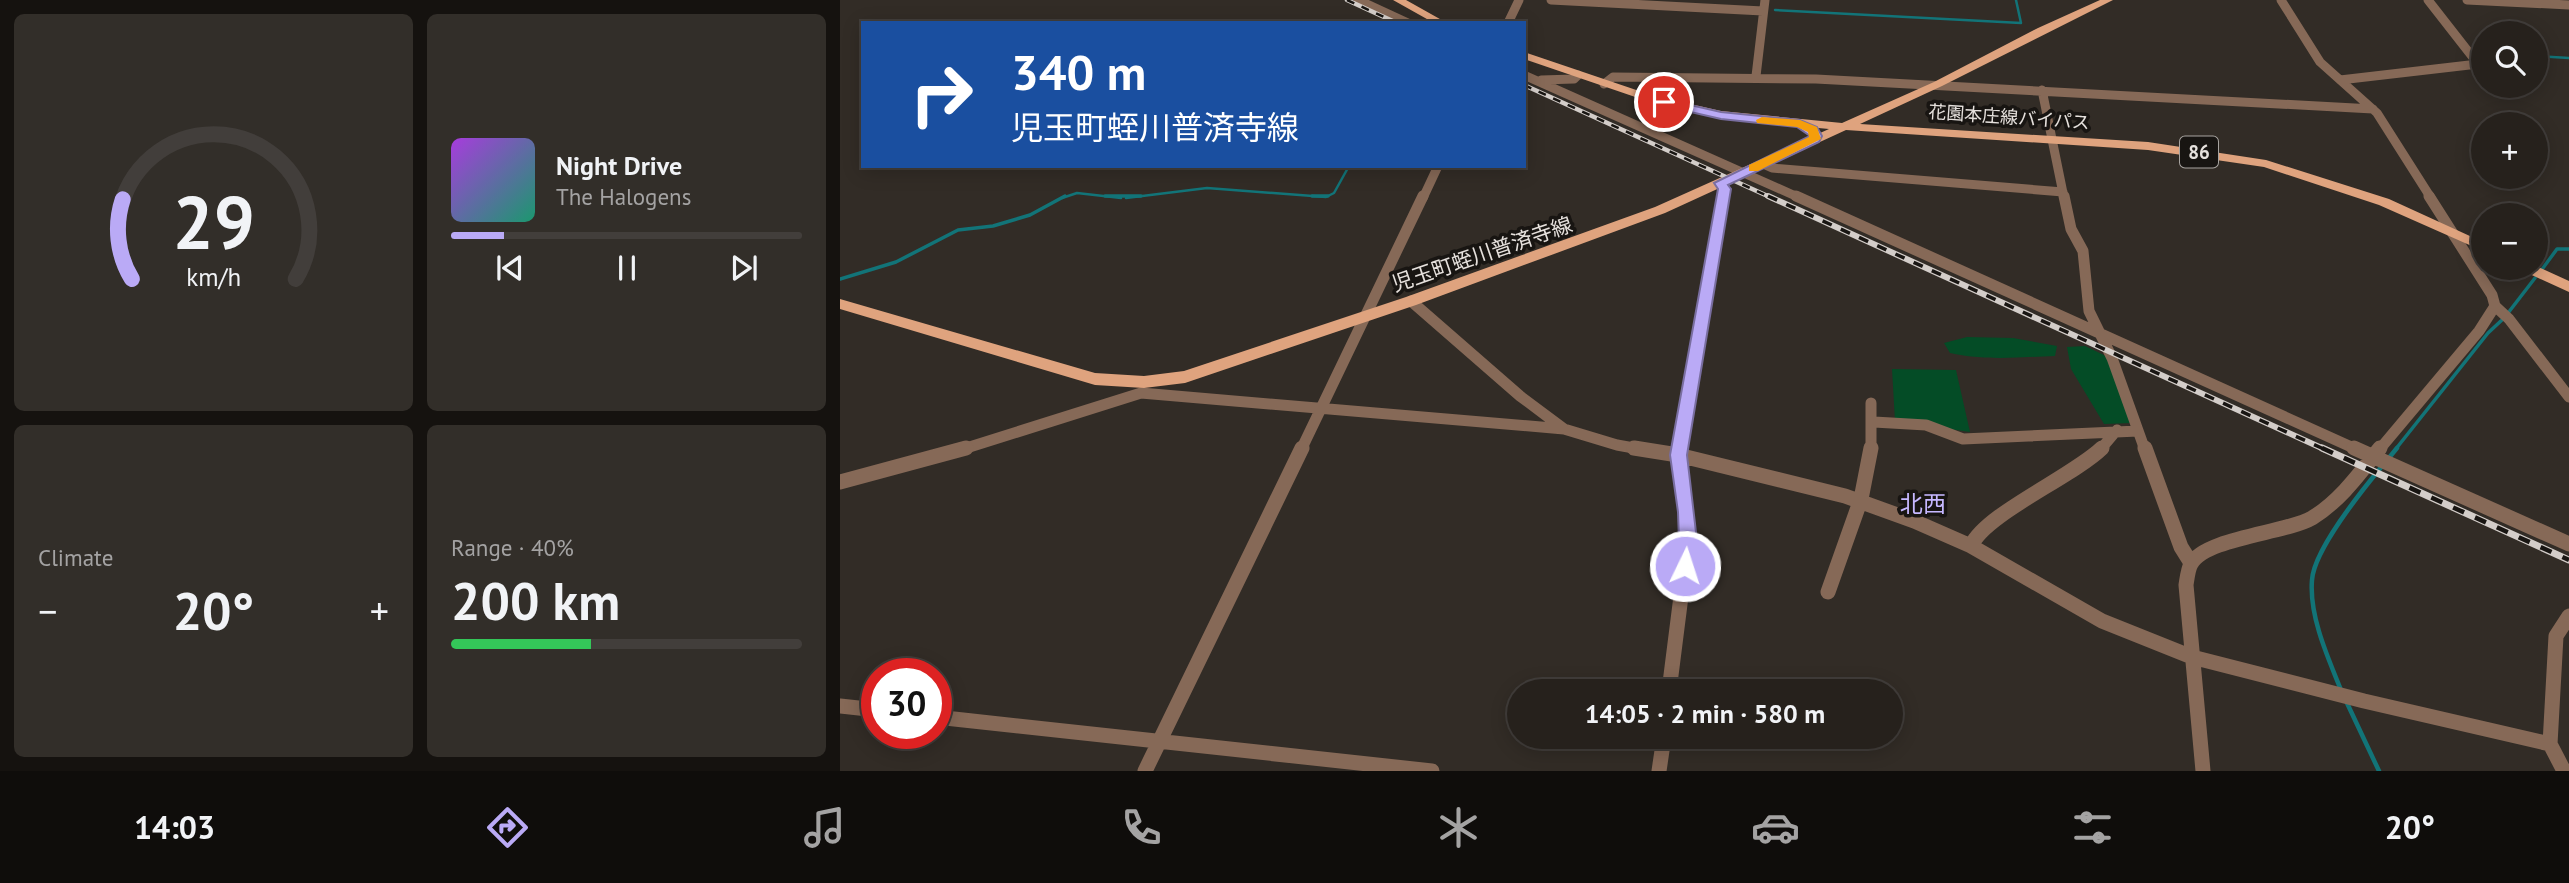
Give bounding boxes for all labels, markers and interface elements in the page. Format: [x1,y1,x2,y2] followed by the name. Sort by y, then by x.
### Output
[2471,21,2548,280] map controls
[2471,21,2548,98] button: search
[1011,40,1146,104] text: 340 m
[896,49,987,140] icon: right
[1634,72,1694,132] pin
[1645,83,1683,121] icon: arrive
[1928,100,2090,134] street label: 花園本庄線バイパス
[1011,106,1299,148] text: 児玉町蛭川普済寺線
[2471,112,2548,189] button: +
[2180,136,2218,168] road number: 86
[556,149,682,182] text: Night Drive
[172,175,255,269] text: 29
[556,182,691,211] text: The Halogens
[2471,203,2548,280] button: −
[1388,210,1576,298] street label: 児玉町蛭川普済寺線
[491,249,529,287] icon: previous
[608,249,646,287] icon: pause
[725,249,763,287] icon: next
[186,261,241,293] text: km/h
[1900,489,1946,518] district label: 北西
[1648,529,1722,603] position arrow
[451,533,574,562] text: Range · 40%
[38,543,113,572] text: Climate
[451,567,620,634] text: 200 km
[173,577,254,644] text: 20°
[38,586,57,635] text: −
[370,586,389,635] text: +
[861,658,952,749] speed limit sign: 30
[1585,697,1825,730] text: 14:05 · 2 min · 580 m
[483,803,532,852] icon: directions
[800,803,849,852] icon: music
[1117,803,1166,852] icon: phone
[1434,803,1483,852] icon: climate
[1751,803,1800,852] icon: car
[2068,803,2117,852] icon: filters
[134,806,215,848] text: 14:03
[2385,806,2435,848] text: 20°

